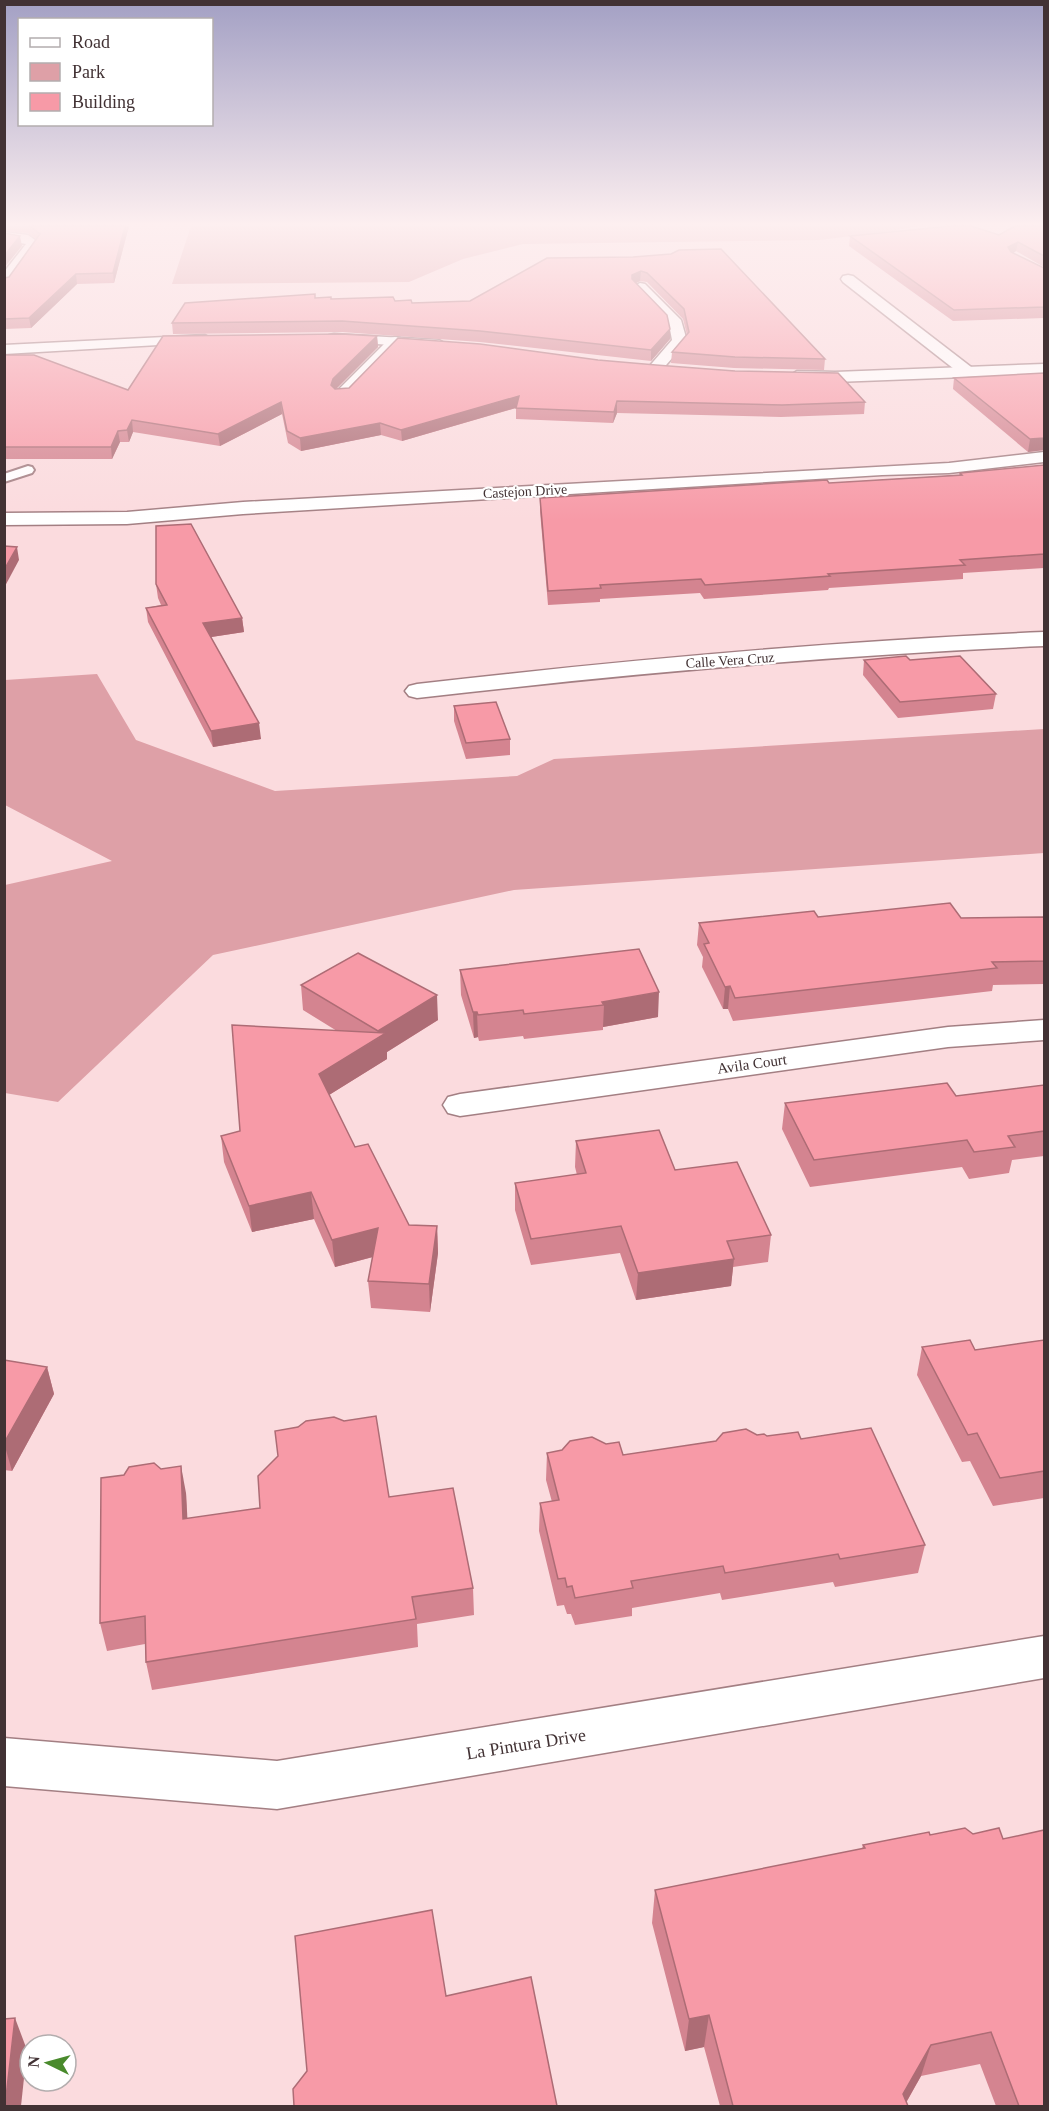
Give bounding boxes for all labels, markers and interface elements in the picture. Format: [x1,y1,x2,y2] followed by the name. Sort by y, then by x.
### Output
[18,18,213,126] legend
[72,32,110,52] text: Road
[72,62,105,82] text: Park
[72,92,135,112] text: Building
[483,482,568,501] street label: Castejon Drive
[685,650,775,671] street label: Calle Vera Cruz
[716,1051,789,1077] street label: Avila Court
[465,1725,587,1763] street label: La Pintura Drive
[18,2033,78,2093] north arrow
[25,2055,43,2068] text: N

